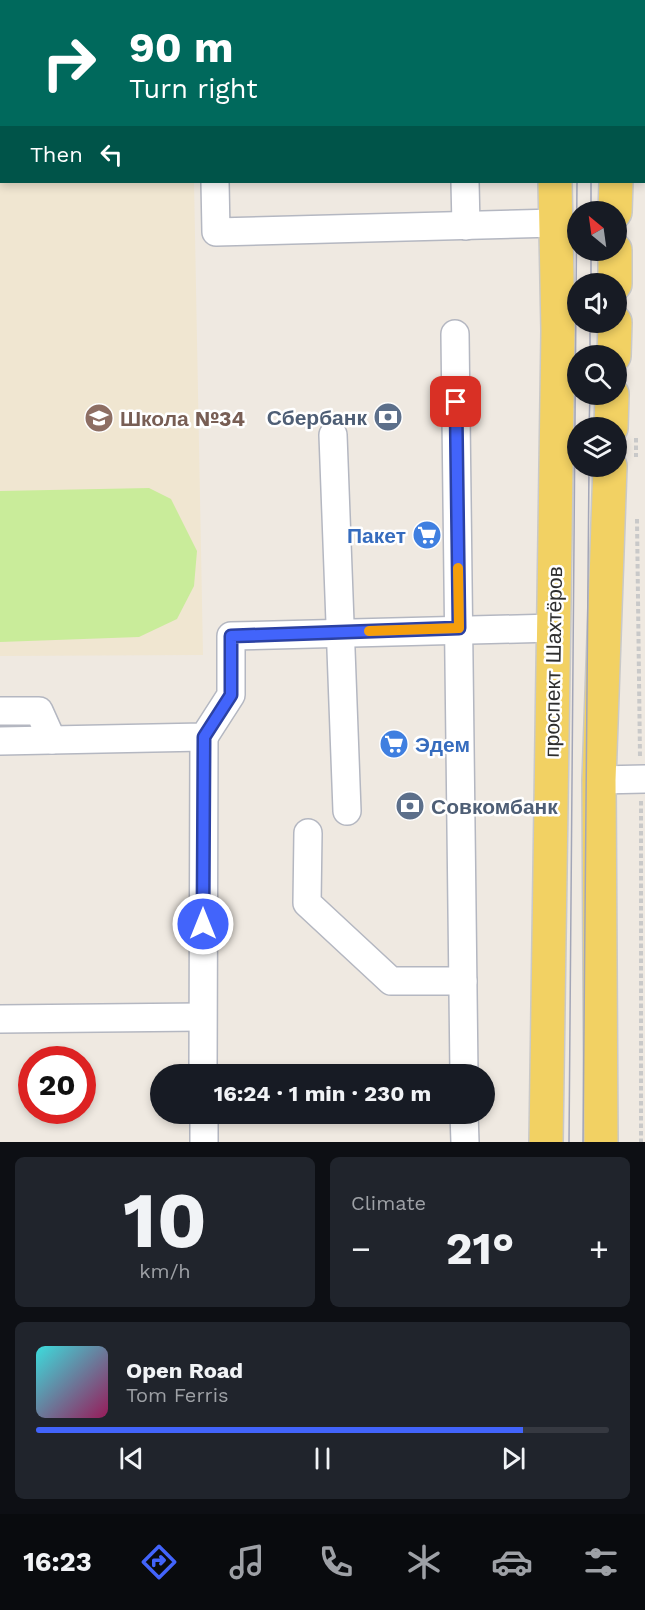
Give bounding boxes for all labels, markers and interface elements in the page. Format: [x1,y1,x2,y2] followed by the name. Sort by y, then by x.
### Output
[129,23,233,72] text: 90 m
[30,24,108,102] icon: right
[129,73,258,105] text: Turn right
[95,138,128,171] icon: left
[30,142,83,167] text: Then
[567,201,627,261] north arrow
[567,201,627,477] map controls
[567,273,627,333] button: sound
[567,345,627,405] button: search
[430,376,481,427] pin
[439,385,472,418] icon: arrive
[372,401,404,433] bank icon: Сбербанк
[83,402,115,434] school or university icon: Школа №34
[267,405,367,430] place label: Сбербанк
[120,406,245,431] place label: Школа №34
[567,417,627,477] button: layers
[411,519,443,551] supermarket icon: Пакет
[347,523,406,548] place label: Пакет
[539,566,567,758] street label: проспект Шахтёров
[378,728,410,760] supermarket icon: Эдем
[415,732,470,757] place label: Эдем
[394,790,426,822] bank icon: Совкомбанк
[431,794,558,819] place label: Совкомбанк
[171,892,235,956] position arrow
[18,1046,96,1124] speed limit sign: 20
[214,1081,431,1106] text: 16:24 · 1 min · 230 m
[123,1174,207,1266] text: 10
[351,1191,426,1215] text: Climate
[446,1222,514,1275] text: 21°
[351,1229,371,1268] text: −
[589,1229,609,1268] text: +
[139,1259,191,1283] text: km/h
[126,1358,243,1383] text: Open Road
[126,1383,229,1407] text: Tom Ferris
[115,1442,148,1475] icon: previous
[306,1442,339,1475] icon: pause
[497,1442,530,1475] icon: next
[138,1541,180,1583] icon: directions
[226,1541,268,1583] icon: music
[315,1541,357,1583] icon: phone
[403,1541,445,1583] icon: climate
[491,1541,533,1583] icon: car
[580,1541,622,1583] icon: filters
[23,1546,92,1578] text: 16:23

